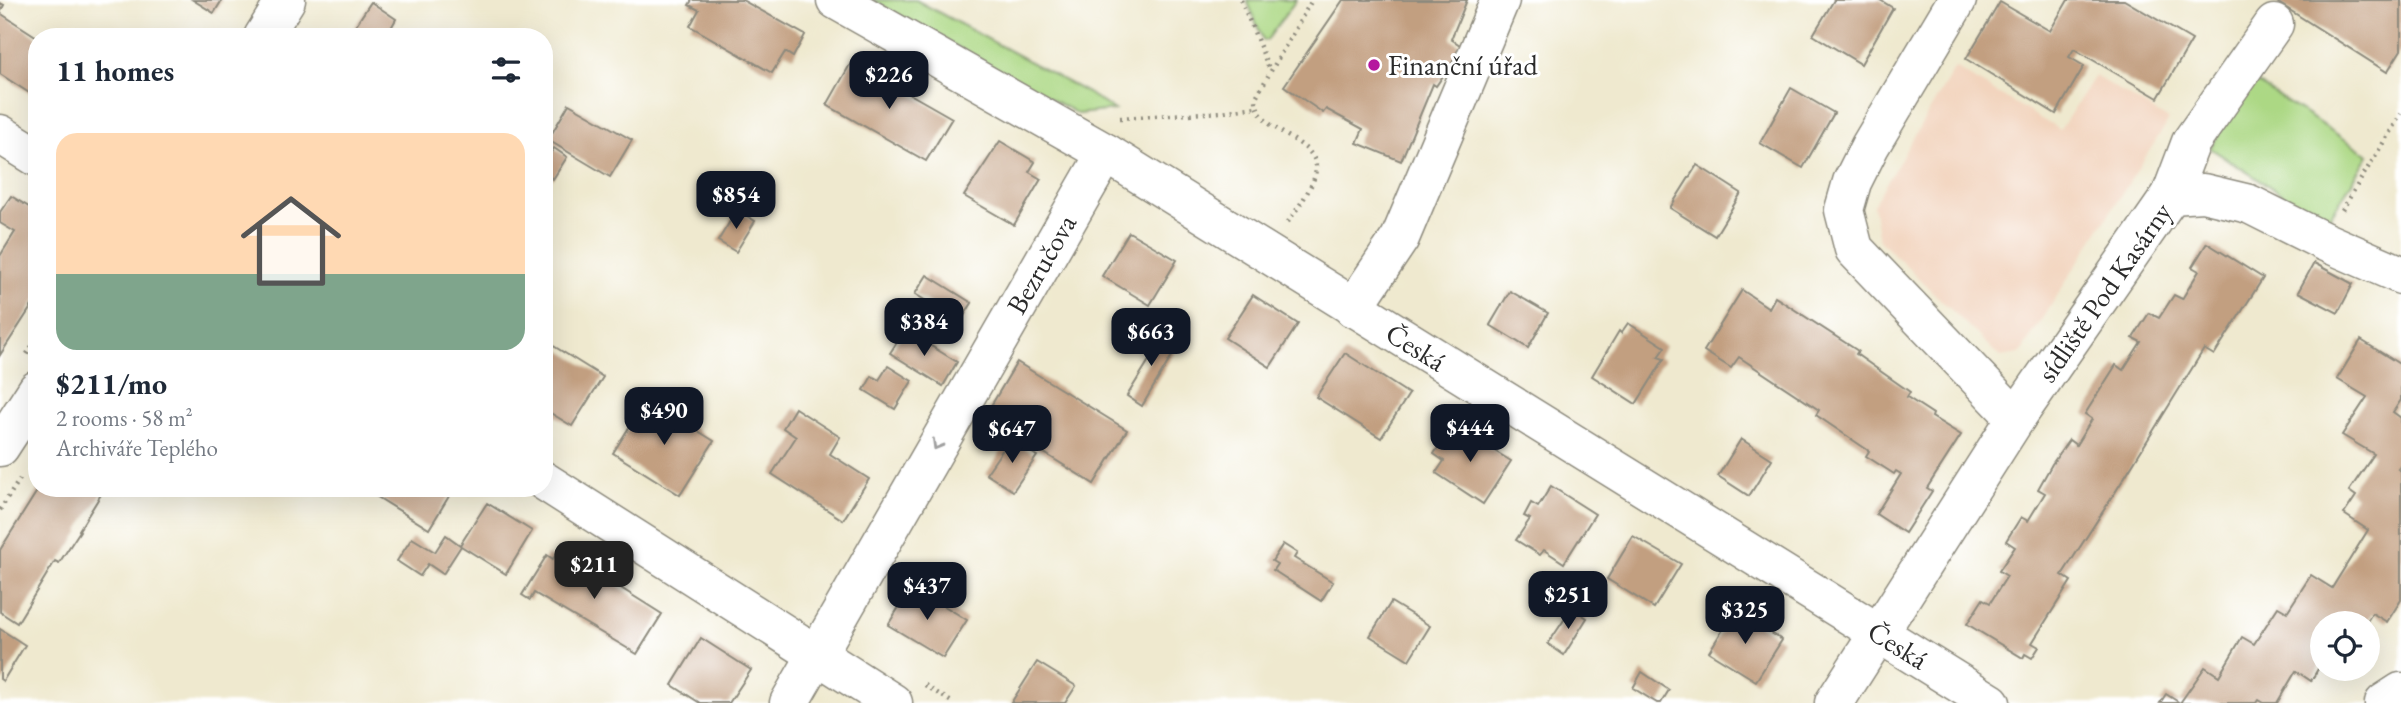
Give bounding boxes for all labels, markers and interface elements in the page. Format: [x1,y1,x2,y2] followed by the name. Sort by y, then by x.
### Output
[1388,47,1538,83] place label: Finanční úřad
[56,51,174,90] text: 11 homes
[487,51,525,89] icon: filters
[848,52,930,111] pin: $226
[1366,57,1382,73] marker: Finanční úřad
[865,59,913,89] text: $226
[695,172,777,231] pin: $854
[228,178,354,304] icon: home
[712,179,760,209] text: $854
[2029,194,2180,389] street label: sídliště Pod Kasárny
[998,207,1084,320] street label: Bezručova
[883,298,965,358] pin: $384
[900,306,948,336] text: $384
[1110,308,1192,368] pin: $663
[1379,315,1453,380] street label: Česká
[1127,316,1175,346] text: $663
[56,364,167,403] text: $211/mo
[623,388,705,447] pin: $490
[640,395,688,425] text: $490
[56,403,193,433] text: 2 rooms · 58 m²
[1429,405,1511,464] pin: $444
[971,406,1053,465] pin: $647
[1446,412,1494,442] text: $444
[988,413,1036,443] text: $647
[56,433,218,463] text: Archiváře Teplého
[932,438,945,451] one-way arrow
[553,542,635,601] pin: $211
[570,549,618,579] text: $211
[886,562,968,622] pin: $437
[903,570,951,600] text: $437
[1527,572,1609,631] pin: $251
[1544,579,1592,609] text: $251
[1704,586,1786,646] pin: $325
[1721,594,1769,624] text: $325
[2310,611,2380,681] map controls
[2310,611,2380,681] button: locate
[1861,613,1935,678] street label: Česká

